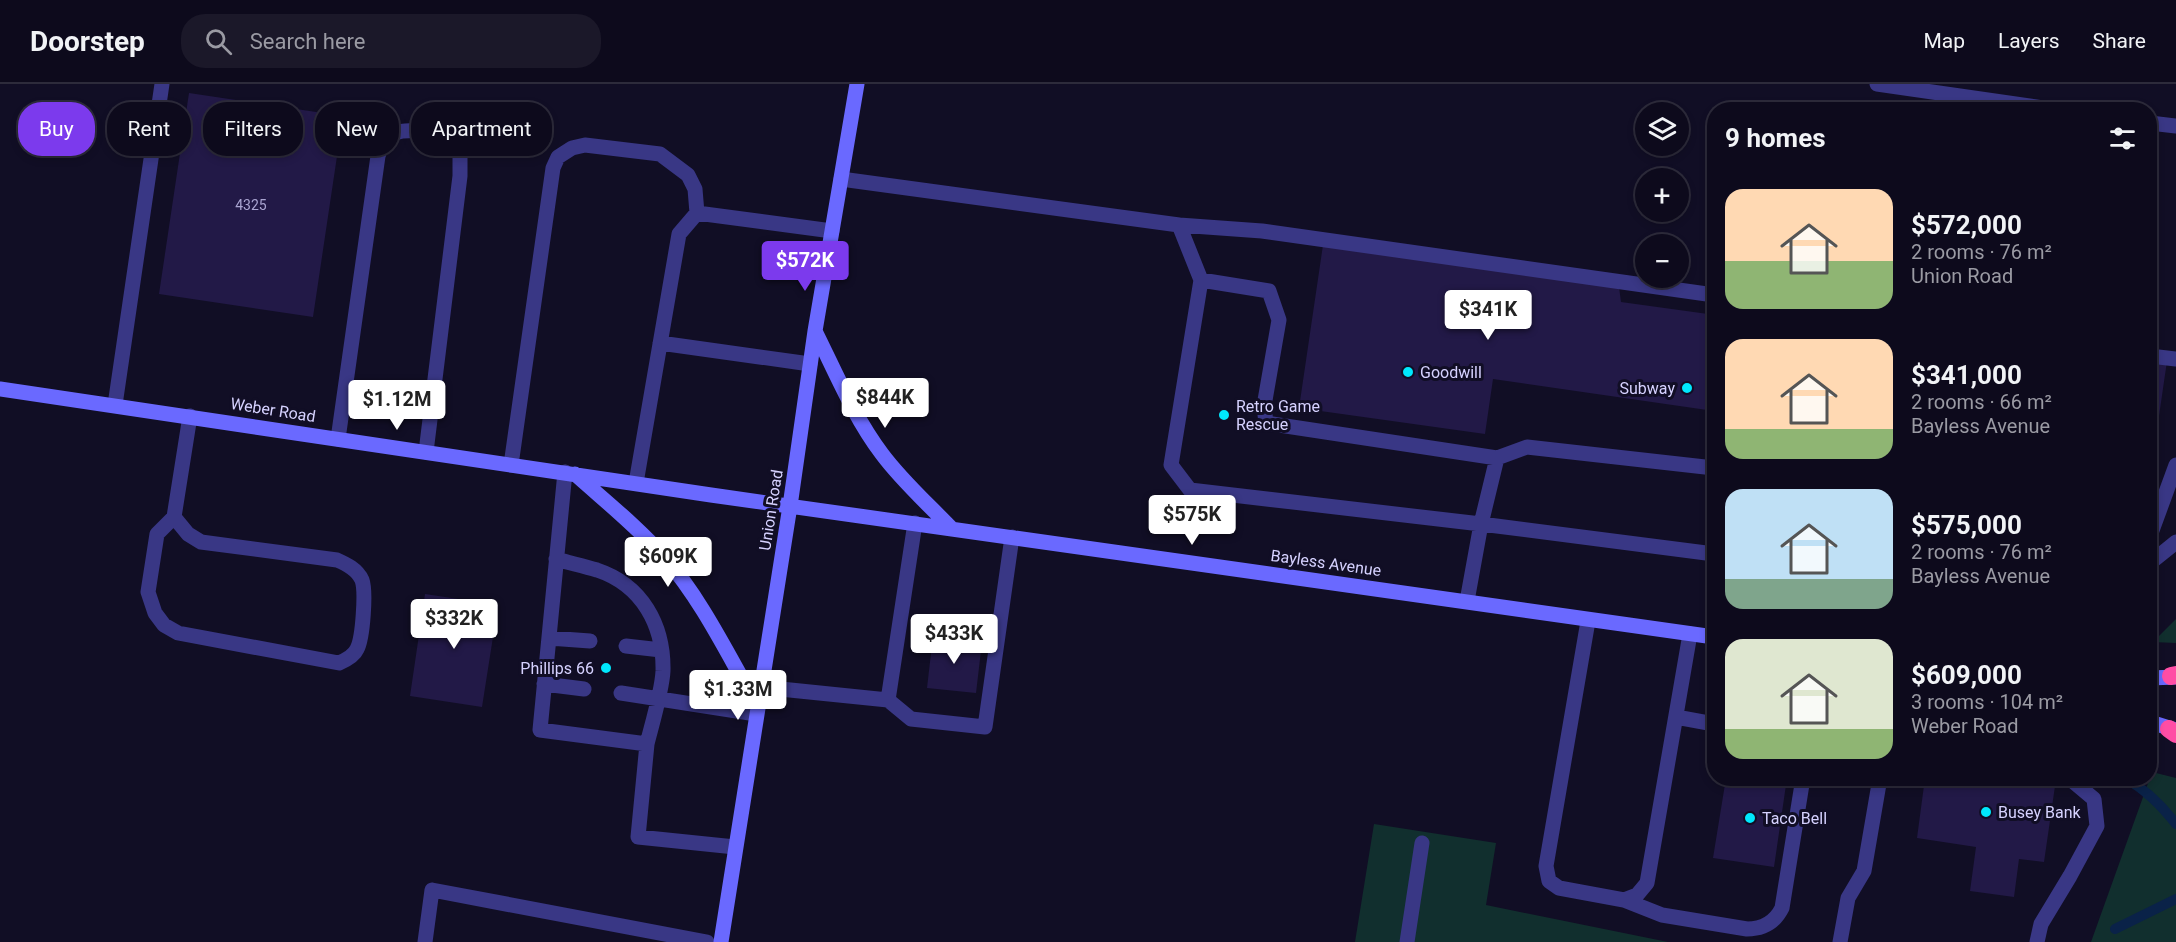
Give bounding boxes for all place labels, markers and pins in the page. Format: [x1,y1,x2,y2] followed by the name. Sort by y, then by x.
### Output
[763,241,847,292] pin: $572K
[1446,290,1530,341] pin: $341K
[1420,363,1482,382] place label: Goodwill
[1401,365,1415,379] marker: Goodwill
[843,378,927,429] pin: $844K
[1620,379,1675,398] place label: Subway
[348,380,446,431] pin: $1.12M
[1680,381,1694,395] marker: Subway
[1236,397,1320,434] place label: Retro Game Rescue
[1217,408,1231,422] marker: Retro Game Rescue
[1150,495,1234,546] pin: $575K
[626,537,710,588] pin: $609K
[412,599,496,650] pin: $332K
[912,614,996,665] pin: $433K
[520,659,594,678] place label: Phillips 66
[599,661,613,675] marker: Phillips 66
[689,670,787,721] pin: $1.33M
[1998,803,2081,822] place label: Busey Bank
[1979,805,1993,819] marker: Busey Bank
[1762,809,1827,828] place label: Taco Bell
[1743,811,1757,825] marker: Taco Bell

